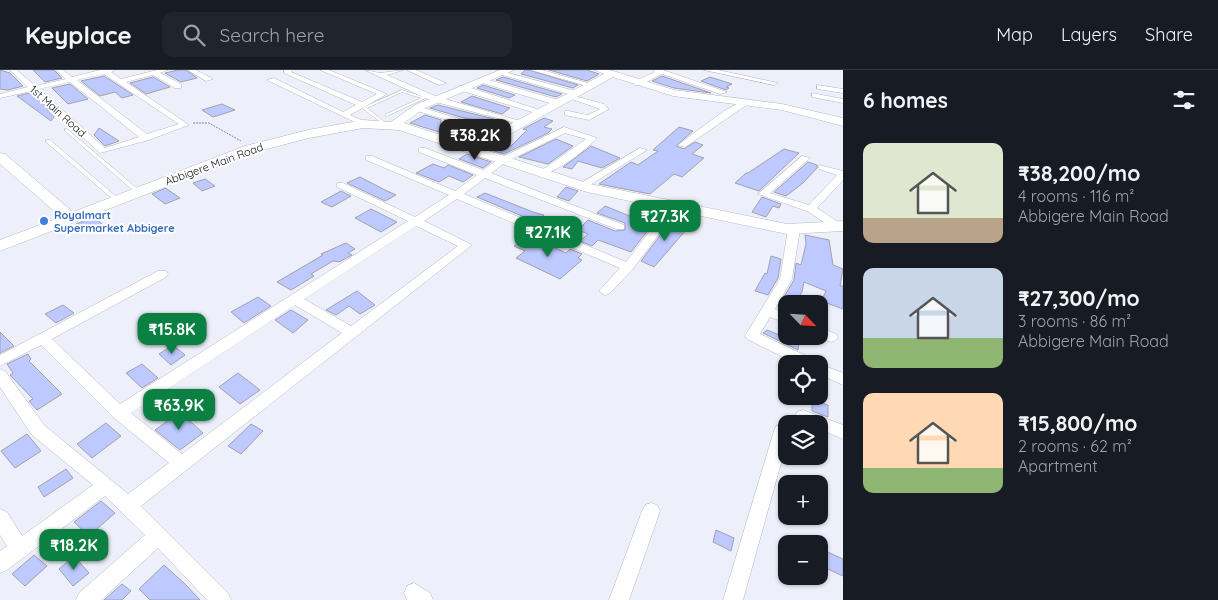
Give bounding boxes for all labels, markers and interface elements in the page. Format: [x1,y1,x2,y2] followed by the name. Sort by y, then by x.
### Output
[162,12,512,57] search box
[25,20,132,50] text: Keyplace
[180,21,208,49] icon: search
[220,23,325,47] text: Search here
[996,23,1033,46] text: Map
[1061,23,1117,46] text: Layers
[1145,23,1193,46] text: Share
[27,82,89,140] street label: 1st Main Road
[1170,86,1198,114] icon: filters
[863,87,948,113] text: 6 homes
[434,118,516,161] pin: ₹38.2K
[450,125,500,145] text: ₹38.2K
[163,140,265,188] street label: Abbigere Main Road
[1018,160,1140,186] text: ₹38,200/mo
[903,163,963,223] icon: home
[1018,186,1134,206] text: 4 rooms · 116 m²
[624,200,706,242] pin: ₹27.3K
[641,206,689,226] text: ₹27.3K
[1018,206,1169,226] text: Abbigere Main Road
[54,208,175,235] place label: Royalmart Supermarket Abbigere
[38,215,50,227] marker: Royalmart Supermarket Abbigere
[507,216,589,258] pin: ₹27.1K
[525,222,571,242] text: ₹27.1K
[1018,285,1140,311] text: ₹27,300/mo
[903,288,963,348] icon: home
[778,295,828,345] north arrow
[778,295,828,585] map controls
[1018,311,1131,331] text: 3 rooms · 86 m²
[131,312,213,355] pin: ₹15.8K
[149,319,195,339] text: ₹15.8K
[1018,331,1169,351] text: Abbigere Main Road
[778,355,828,405] button: locate
[138,388,220,431] pin: ₹63.9K
[154,395,204,415] text: ₹63.9K
[1018,410,1137,436] text: ₹15,800/mo
[903,413,963,473] icon: home
[778,415,828,465] button: layers
[1018,436,1132,456] text: 2 rooms · 62 m²
[1018,456,1098,476] text: Apartment
[778,475,828,525] button: +
[33,528,115,571] pin: ₹18.2K
[50,535,98,555] text: ₹18.2K
[778,535,828,585] button: −

